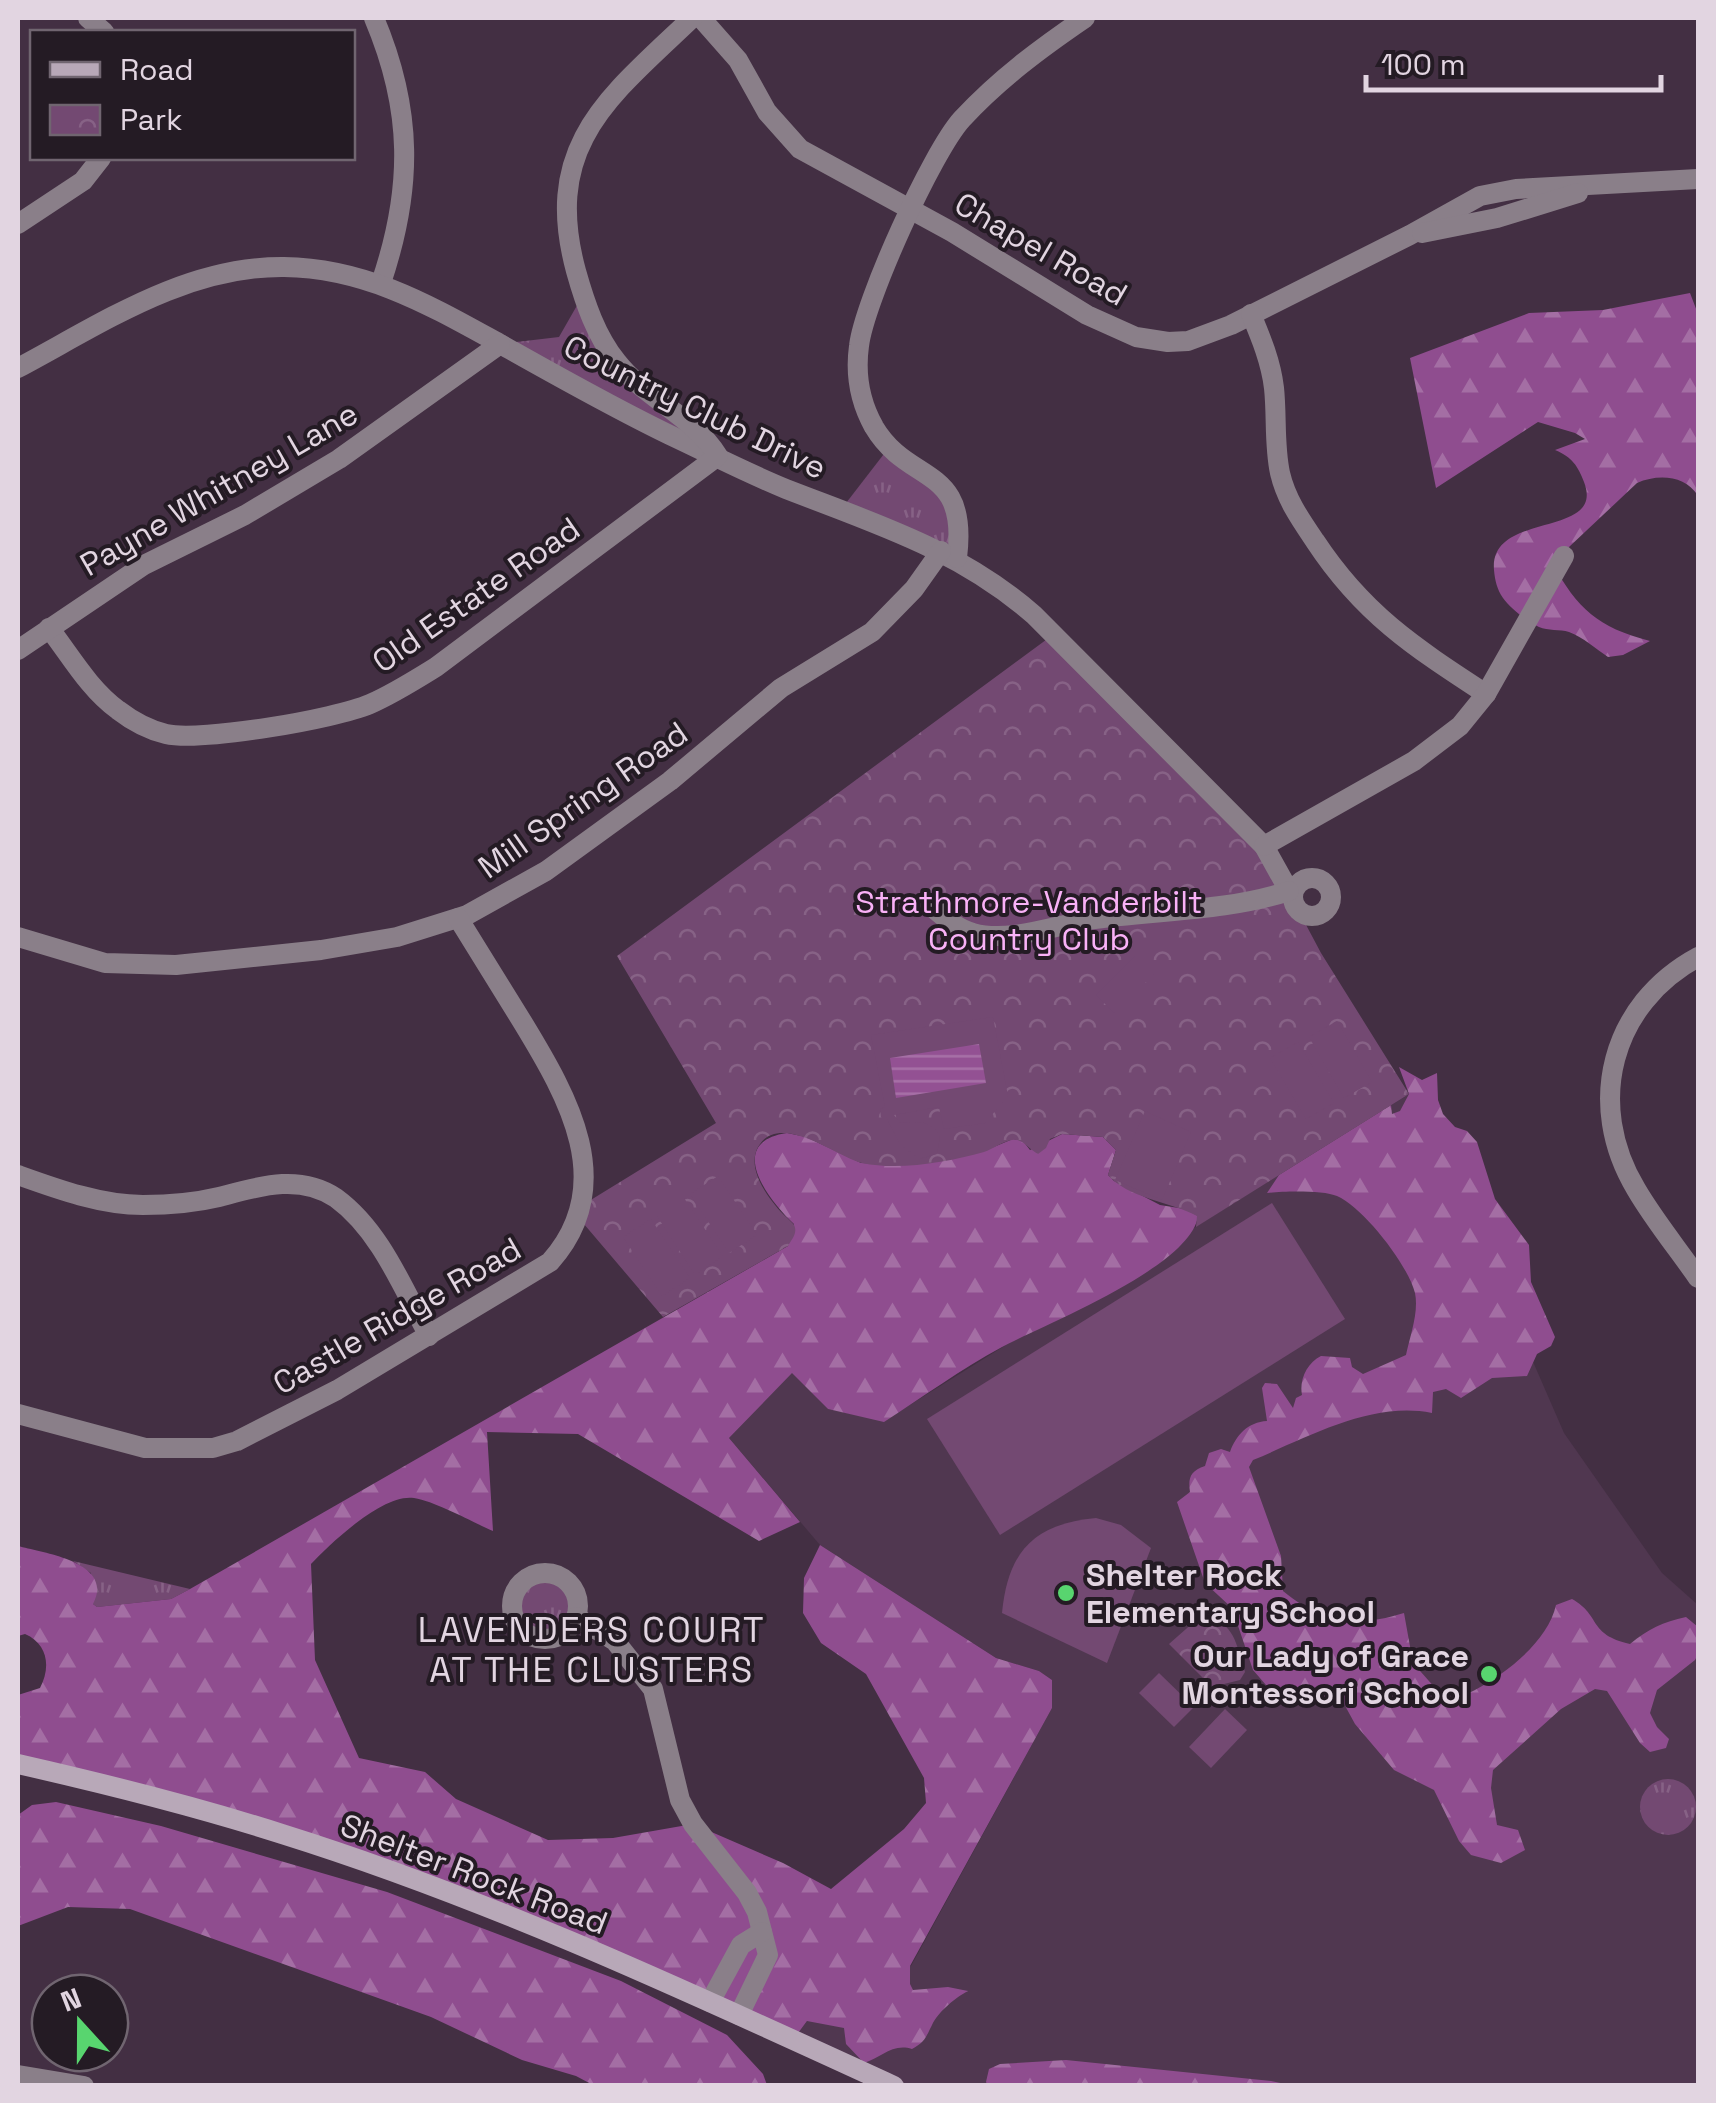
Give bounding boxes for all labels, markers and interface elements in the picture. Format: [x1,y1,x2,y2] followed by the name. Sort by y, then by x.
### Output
[30,30,355,160] legend
[1366,30,1661,92] scale bar
[1381,45,1466,84] text: 100 m
[120,50,194,89] text: Road
[120,100,182,139] text: Park
[948,183,1134,315] street label: Chapel Road
[557,326,833,488] street label: Country Club Drive
[73,393,365,585] street label: Payne Whitney Lane
[364,509,588,681] street label: Old Estate Road
[471,713,695,887] street label: Mill Spring Road
[855,882,1203,959] park label: Strathmore-Vanderbilt Country Club
[266,1229,528,1403] street label: Castle Ridge Road
[1086,1555,1375,1632] place label: Shelter Rock Elementary School
[1055,1582,1077,1604] marker: Shelter Rock Elementary School
[418,1608,766,1692] district label: LAVENDERS COURT AT THE CLUSTERS
[1181,1636,1469,1713] place label: Our Lady of Grace Montessori School
[1478,1663,1500,1685] marker: Our Lady of Grace Montessori School
[335,1805,613,1943] street label: Shelter Rock Road
[30,1973,130,2073] north arrow
[56,1979,86,2020] text: N

